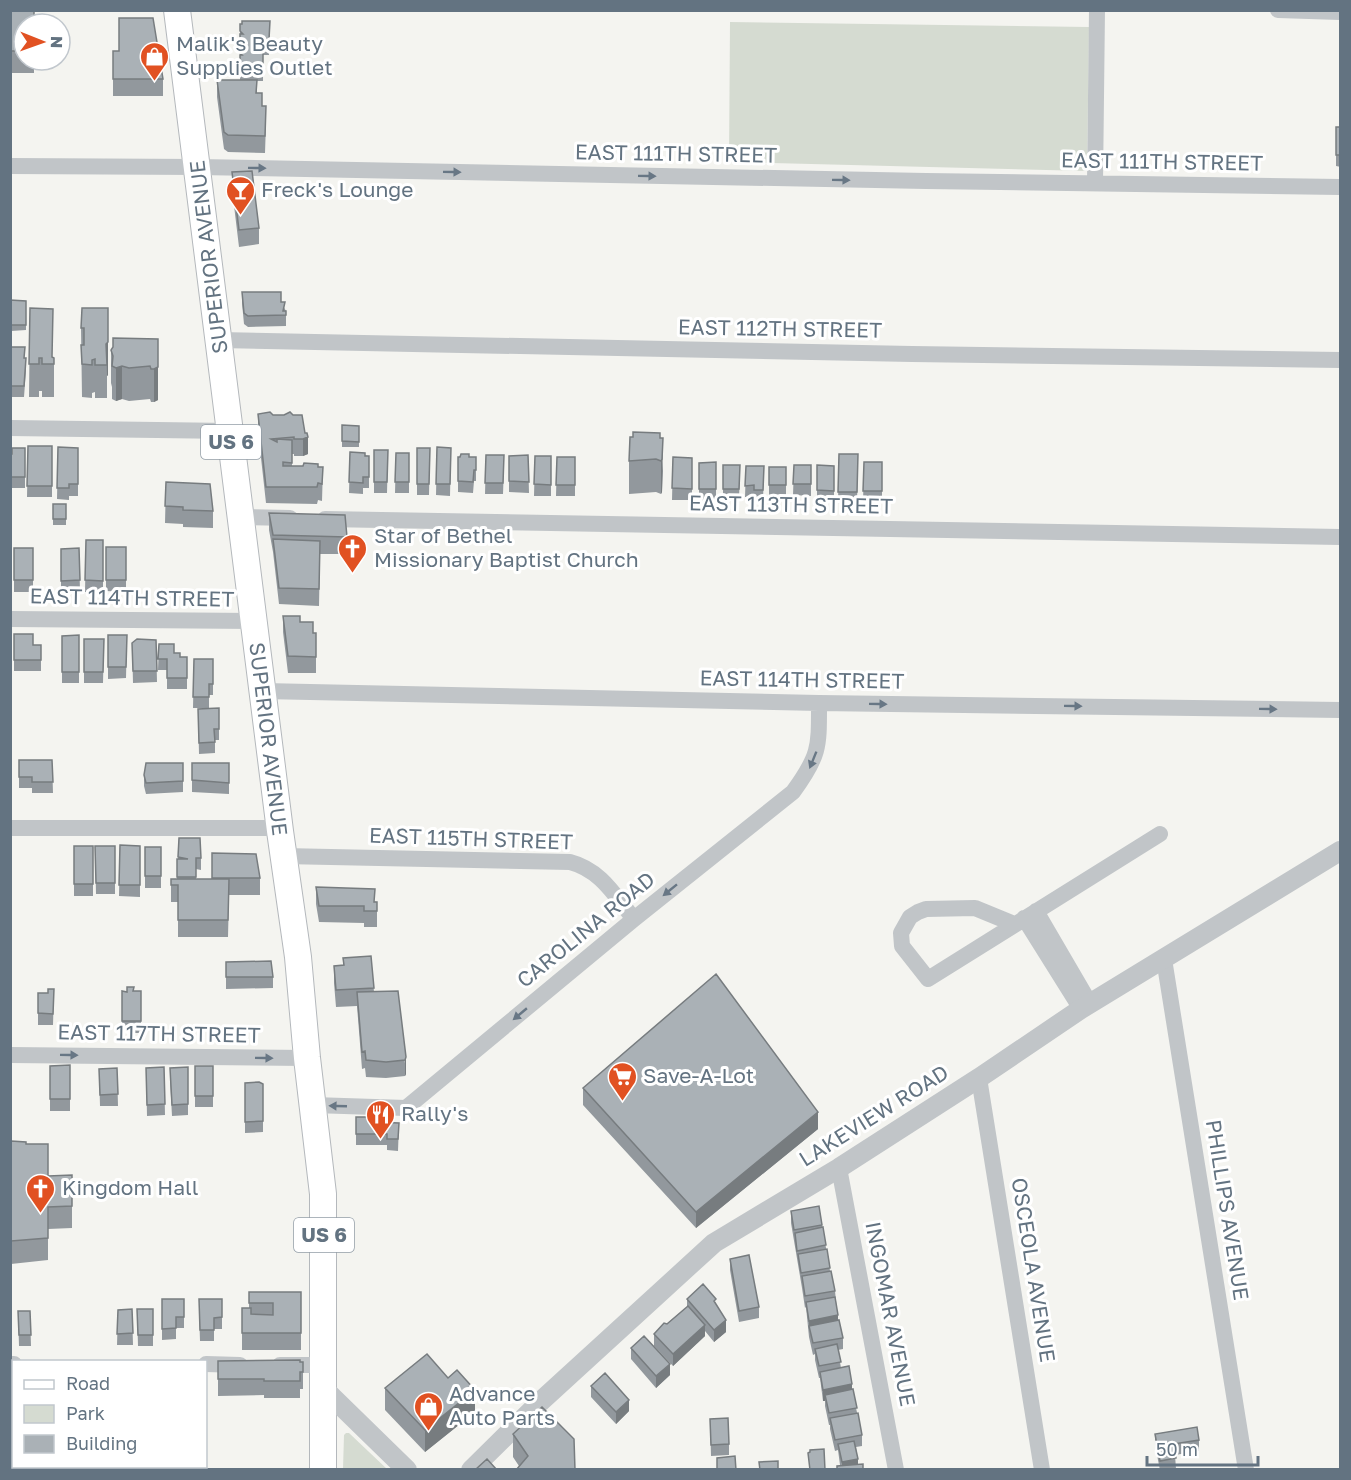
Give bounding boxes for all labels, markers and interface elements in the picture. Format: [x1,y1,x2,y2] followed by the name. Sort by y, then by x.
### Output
[12,12,72,72] north arrow
[176,30,333,80] place label: Malik's Beauty Supplies Outlet
[47,36,67,49] text: N
[139,40,171,82] shop icon: Malik's Beauty Supplies Outlet
[575,138,777,168] street label: EAST 111TH STREET
[1061,146,1263,176] street label: EAST 111TH STREET
[183,159,233,355] street label: SUPERIOR AVENUE
[247,163,266,173] one-way arrow
[442,167,461,177] one-way arrow
[637,171,656,181] one-way arrow
[224,174,256,216] bar icon: Freck's Lounge
[832,175,851,184] one-way arrow
[261,176,413,202] place label: Freck's Lounge
[678,313,882,343] street label: EAST 112TH STREET
[201,425,261,459] road number: US 6
[689,489,893,519] street label: EAST 113TH STREET
[374,522,639,572] place label: Star of Bethel Missionary Baptist Church
[337,532,369,574] church icon: Star of Bethel Missionary Baptist Church
[29,582,235,612] street label: EAST 114TH STREET
[244,641,294,837] street label: SUPERIOR AVENUE
[699,664,905,694] street label: EAST 114TH STREET
[868,699,887,708] one-way arrow
[1063,702,1082,711] one-way arrow
[1258,704,1277,714] one-way arrow
[808,751,817,769] one-way arrow
[368,821,574,855] street label: EAST 115TH STREET
[511,866,660,993] street label: CAROLINA ROAD
[662,884,678,897] one-way arrow
[513,1007,528,1020] one-way arrow
[57,1018,261,1048] street label: EAST 117TH STREET
[59,1051,78,1060] one-way arrow
[254,1053,273,1062] one-way arrow
[794,1059,953,1172] street label: LAKEVIEW ROAD
[606,1060,638,1102] supermarket icon: Save-A-Lot
[643,1062,754,1088] place label: Save-A-Lot
[364,1098,396,1140] restaurant icon: Rally's
[401,1100,468,1126] place label: Rally's
[328,1101,347,1111] one-way arrow
[1201,1118,1255,1302] street label: PHILLIPS AVENUE
[25,1172,57,1214] church icon: Kingdom Hall
[62,1174,199,1200] place label: Kingdom Hall
[1007,1176,1061,1364] street label: OSCEOLA AVENUE
[294,1218,354,1252] road number: US 6
[860,1219,922,1408] street label: INGOMAR AVENUE
[12,1360,207,1468] legend
[66,1372,110,1394] text: Road
[449,1380,555,1430] place label: Advance Auto Parts
[412,1390,444,1432] shop icon: Advance Auto Parts
[66,1402,105,1424] text: Park
[1147,1429,1258,1467] scale bar
[66,1432,137,1454] text: Building
[1156,1438,1198,1460] text: 50 m

